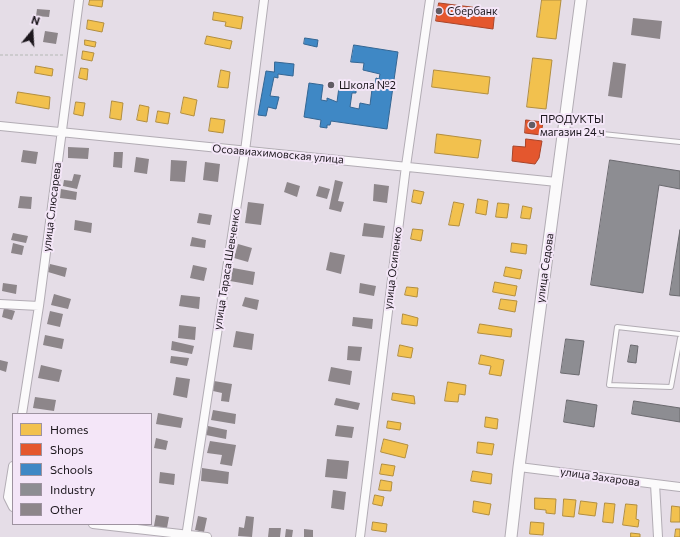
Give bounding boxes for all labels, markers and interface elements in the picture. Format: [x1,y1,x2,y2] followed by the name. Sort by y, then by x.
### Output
[447,4,498,18] place label: Сбербанк
[434,6,444,16] marker: Сбербанк
[12,12,52,52] north arrow
[30,13,42,28] text: N
[339,78,396,92] place label: Школа №2
[326,80,336,90] marker: Школа №2
[540,112,605,138] place label: ПРОДУКТЫ магазин 24 ч
[527,120,537,130] marker: ПРОДУКТЫ магазин 24 ч
[212,142,344,166] street label: Осоавиахимовская улица
[40,162,64,252] street label: улица Слюсарева
[211,207,243,331] street label: улица Тараса Шевченко
[381,226,405,310] street label: улица Осипенко
[534,232,556,304] street label: улица Седова
[12,413,152,525] legend
[50,422,88,436] text: Homes
[50,442,84,456] text: Shops
[50,462,93,476] text: Schools
[559,465,641,489] street label: улица Захарова
[50,482,95,496] text: Industry
[50,502,83,516] text: Other

